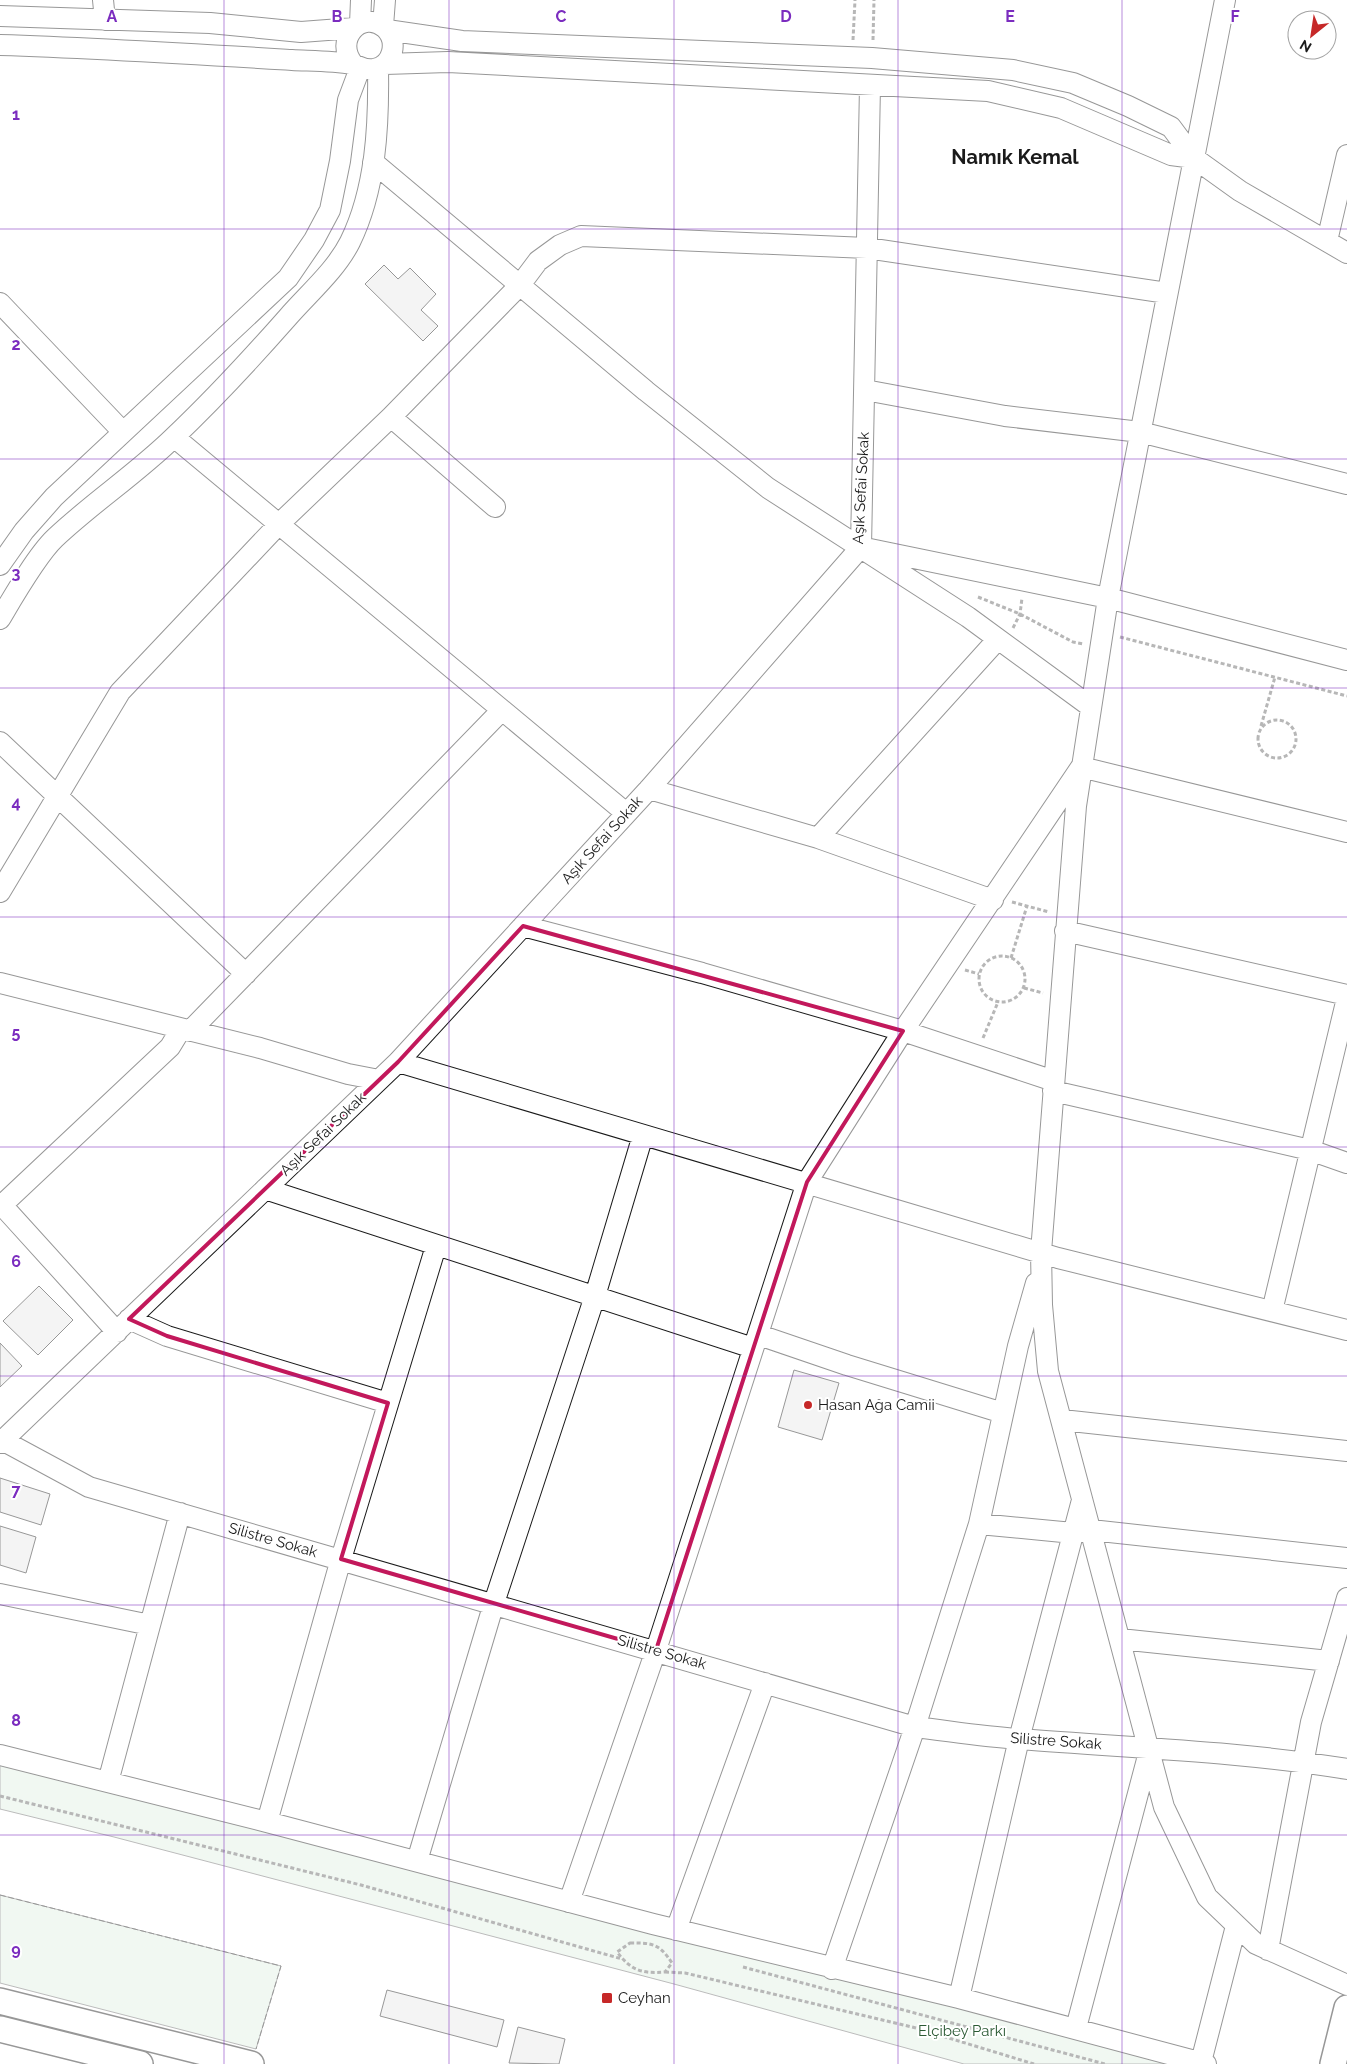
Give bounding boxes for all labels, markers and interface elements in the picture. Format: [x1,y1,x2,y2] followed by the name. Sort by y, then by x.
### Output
[107,7,118,26] text: A
[332,7,343,26] text: B
[556,7,567,26] text: C
[780,7,792,26] text: D
[1005,7,1015,26] text: E
[1230,7,1240,26] text: F
[1287,10,1337,60] north arrow
[1297,37,1314,56] text: N
[12,105,20,124] text: 1
[951,145,1079,169] district label: Namık Kemal
[11,335,21,354] text: 2
[849,431,873,545] street label: Aşık Sefai Sokak
[12,564,21,583] text: 3
[558,792,646,888] street label: Aşık Sefai Sokak
[11,793,21,812] text: 4
[12,1023,21,1042] text: 5
[276,1088,370,1180] street label: Aşık Sefai Sokak
[11,1252,21,1271] text: 6
[818,1396,935,1414] place label: Hasan Ağa Camii
[802,1399,814,1411] marker: Hasan Ağa Camii
[12,1481,21,1500] text: 7
[226,1519,320,1561] street label: Silistre Sokak
[615,1631,709,1673] street label: Silistre Sokak
[11,1711,21,1730] text: 8
[1010,1729,1102,1753] street label: Silistre Sokak
[11,1940,21,1959] text: 9
[618,1989,671,2007] place label: Ceyhan
[600,1991,614,2005] marker: Ceyhan
[918,2022,1006,2040] park label: Elçibey Parkı

